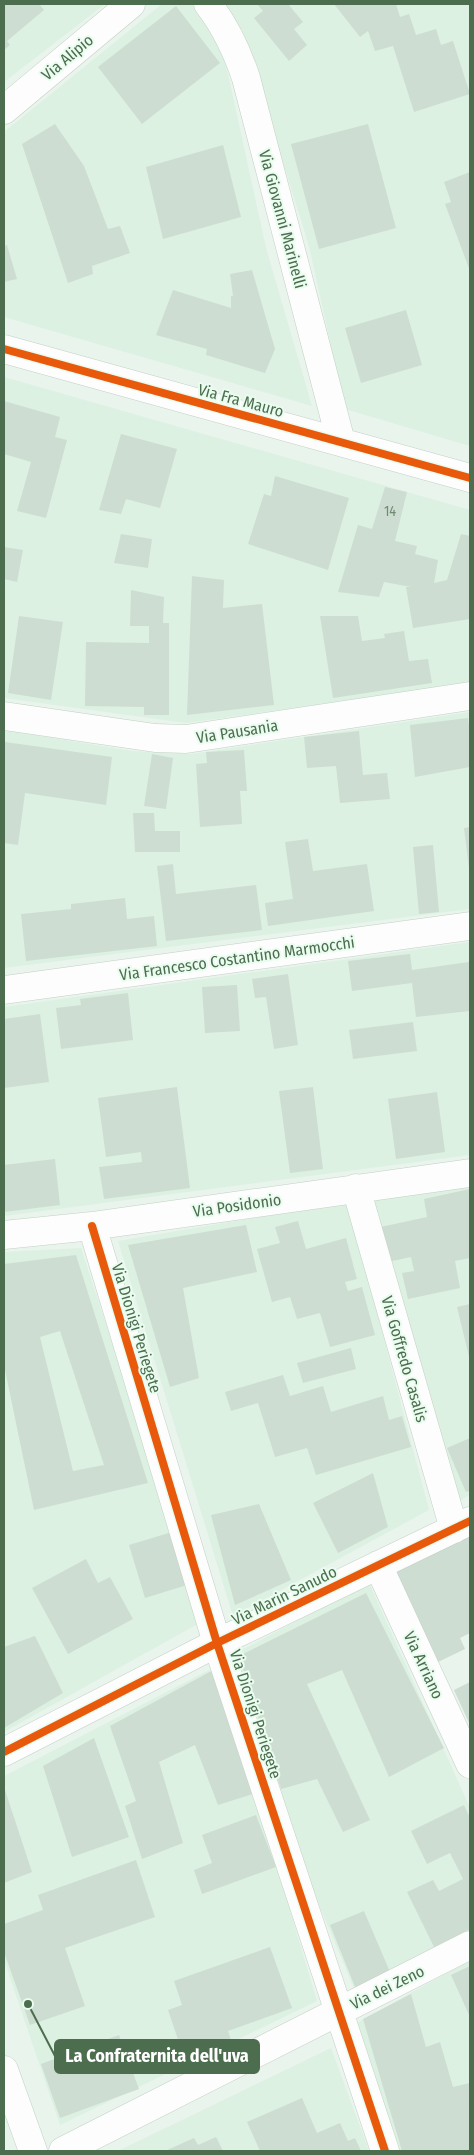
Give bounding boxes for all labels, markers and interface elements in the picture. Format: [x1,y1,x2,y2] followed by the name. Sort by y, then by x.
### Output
[38,30,97,84] street label: Via Alipio
[255,148,310,290] street label: Via Giovanni Marinelli
[196,380,286,421] street label: Via Fra Mauro
[384,503,396,520] house number: 14
[195,716,279,747] street label: Via Pausania
[118,933,356,984] street label: Via Francesco Costantino Marmocchi
[192,1190,282,1221] street label: Via Posidonio
[108,1261,165,1395] street label: Via Dionigi Periegete
[377,1294,432,1424] street label: Via Goffredo Casalis
[229,1562,340,1629] street label: Via Marin Sanudo
[400,1629,447,1702] street label: Via Arriano
[226,1647,285,1781] street label: Via Dionigi Periegete
[347,1961,427,2014] street label: Via dei Zeno
[55,2040,259,2073] callout: La Confraternita dell'uva
[65,2045,249,2067] text: La Confraternita dell'uva

